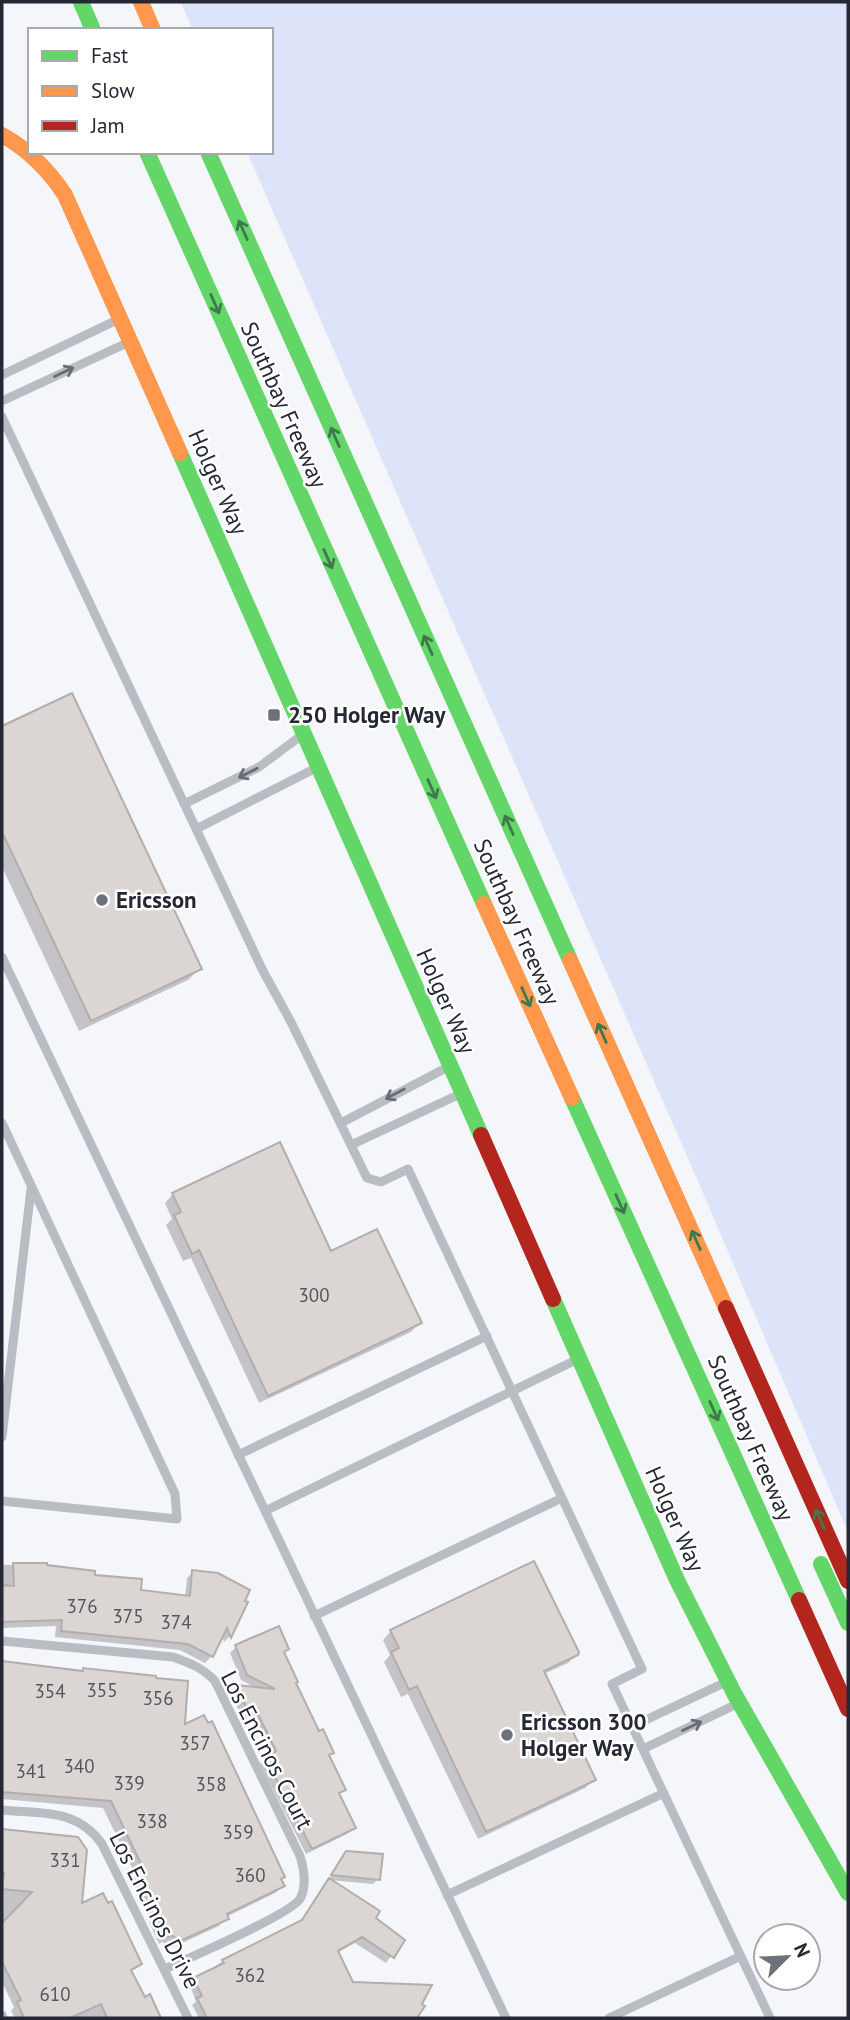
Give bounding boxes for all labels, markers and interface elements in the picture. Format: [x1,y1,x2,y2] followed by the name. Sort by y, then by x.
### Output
[28,28,273,154] legend
[91,42,128,69] text: Fast
[91,77,135,104] text: Slow
[90,112,125,139] text: Jam
[236,220,249,241] one-way arrow
[209,293,222,314] one-way arrow
[235,317,334,493] street label: Southbay Freeway
[53,365,74,378] one-way arrow
[182,425,255,539] street label: Holger Way
[328,427,341,449] one-way arrow
[322,548,335,569] one-way arrow
[421,635,434,656] one-way arrow
[288,700,446,729] place label: 250 Holger Way
[266,707,282,723] marker: 250 Holger Way
[238,766,258,780] one-way arrow
[426,778,439,799] one-way arrow
[502,815,515,836] one-way arrow
[468,834,567,1010] street label: Southbay Freeway
[116,885,197,914] place label: Ericsson
[94,892,110,908] marker: Ericsson
[410,944,483,1058] street label: Holger Way
[520,985,533,1007] one-way arrow
[595,1023,608,1044] one-way arrow
[385,1088,406,1102] one-way arrow
[614,1193,627,1214] one-way arrow
[689,1230,702,1251] one-way arrow
[298,1283,330,1307] house number: 300
[702,1350,801,1526] street label: Southbay Freeway
[708,1400,721,1421] one-way arrow
[639,1462,712,1576] street label: Holger Way
[813,1509,826,1530] one-way arrow
[66,1594,98,1618] house number: 376
[112,1604,144,1628] house number: 375
[160,1610,192,1634] house number: 374
[215,1666,320,1834] street label: Los Encinos Court
[86,1678,118,1702] house number: 355
[34,1679,66,1703] house number: 354
[142,1686,174,1710] house number: 356
[521,1707,646,1762] place label: Ericsson 300 Holger Way
[681,1719,702,1732] one-way arrow
[499,1727,515,1743] marker: Ericsson 300 Holger Way
[179,1731,211,1755] house number: 357
[63,1754,95,1778] house number: 340
[15,1759,47,1783] house number: 341
[113,1771,145,1795] house number: 339
[195,1772,227,1796] house number: 358
[136,1809,168,1833] house number: 338
[222,1820,254,1844] house number: 359
[103,1826,208,1993] street label: Los Encinos Drive
[49,1848,81,1872] house number: 331
[234,1863,266,1887] house number: 360
[752,1922,822,1992] north arrow
[789,1940,816,1961] text: N
[234,1963,266,1987] house number: 362
[39,1982,71,2006] house number: 610

